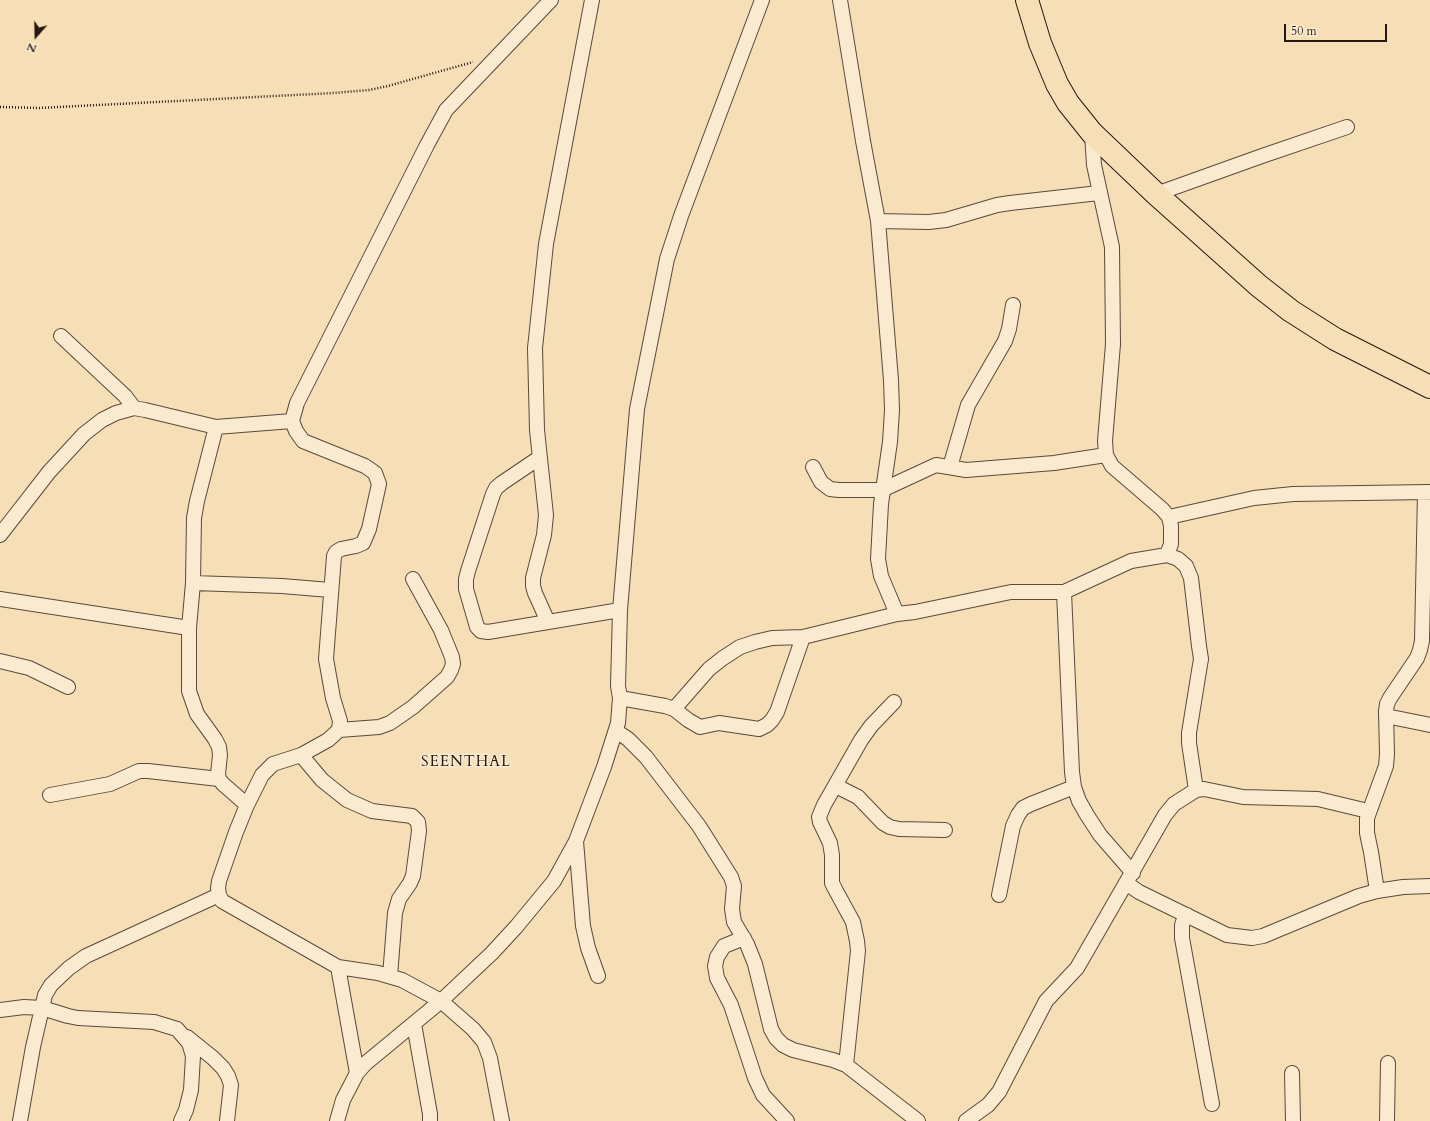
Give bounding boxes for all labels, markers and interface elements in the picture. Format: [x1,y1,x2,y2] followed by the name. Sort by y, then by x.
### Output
[16,16,56,56] north arrow
[1286,16,1389,42] scale bar
[1291,23,1317,39] text: 50 m
[25,39,39,56] text: N
[421,754,511,772] district label: SEENTHAL

